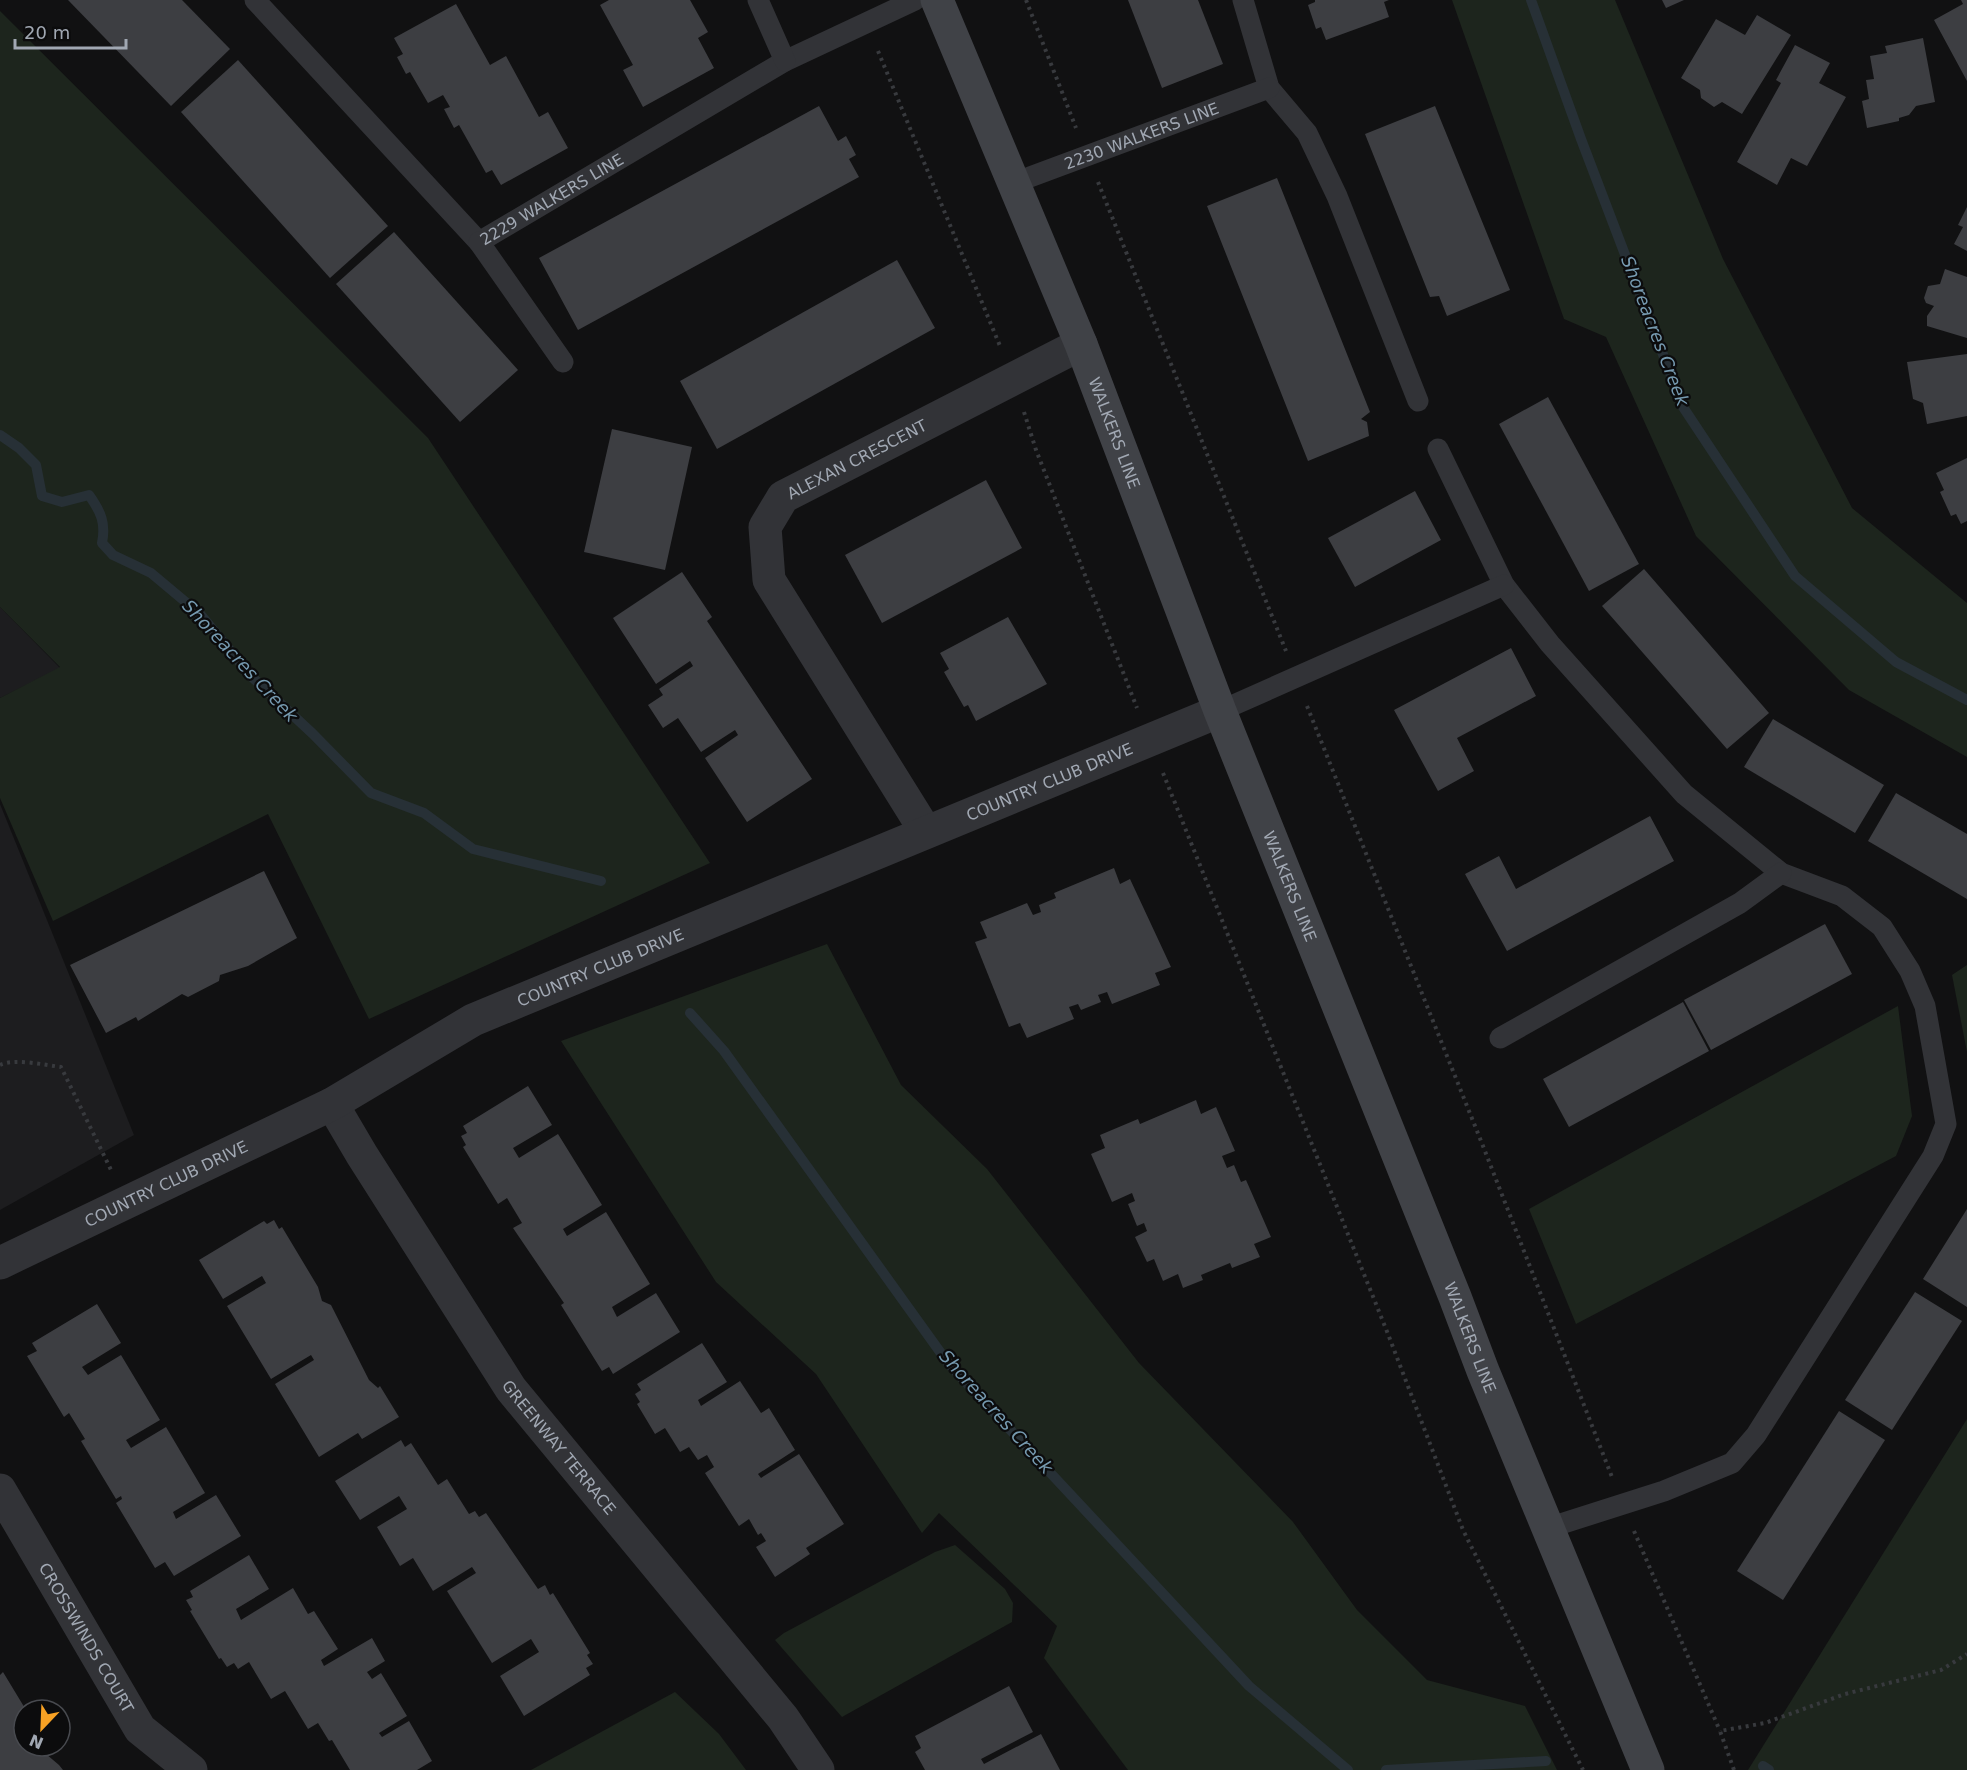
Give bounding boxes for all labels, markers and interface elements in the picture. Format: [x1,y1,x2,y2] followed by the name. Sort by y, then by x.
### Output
[15,12,126,50] scale bar
[24,22,70,43] text: 20 m
[1062,99,1221,173] street label: 2230 WALKERS LINE
[477,150,627,249] street label: 2229 WALKERS LINE
[1617,253,1694,410] water label: Shoreacres Creek
[1085,375,1144,491] street label: WALKERS LINE
[784,416,930,503] street label: ALEXAN CRESCENT
[178,595,303,727] water label: Shoreacres Creek
[963,739,1136,825] street label: COUNTRY CLUB DRIVE
[1259,828,1320,944] street label: WALKERS LINE
[514,925,687,1011] street label: COUNTRY CLUB DRIVE
[82,1137,251,1231] street label: COUNTRY CLUB DRIVE
[1440,1279,1500,1396] street label: WALKERS LINE
[935,1345,1059,1479] water label: Shoreacres Creek
[498,1377,620,1519] street label: GREENWAY TERRACE
[35,1559,137,1716] street label: CROSSWINDS COURT
[12,1698,72,1758] north arrow
[26,1730,46,1753] text: N

